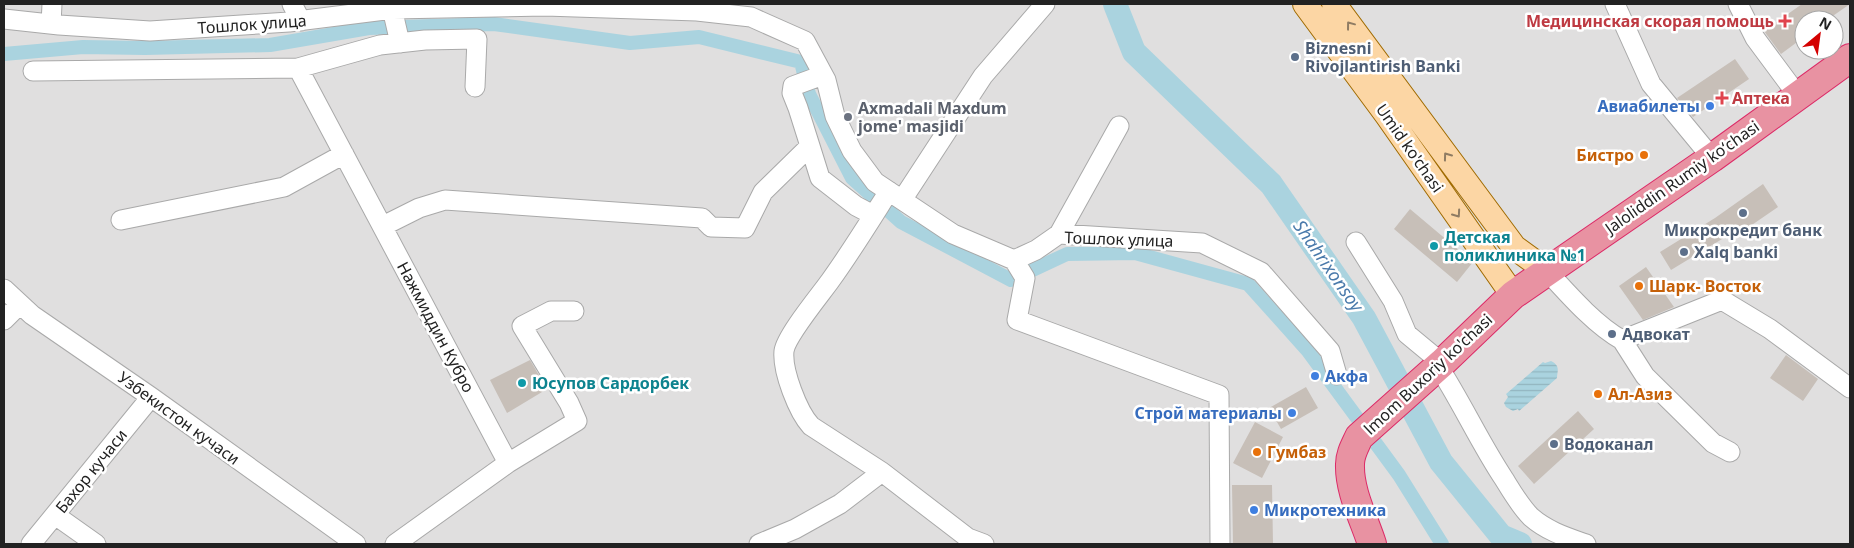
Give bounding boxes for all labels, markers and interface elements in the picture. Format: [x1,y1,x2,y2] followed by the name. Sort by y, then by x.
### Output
[197,9,307,39] street label: Тошлок улица
[1526,10,1774,32] place label: Медицинская скорая помощь
[1794,10,1844,60] north arrow
[1816,12,1835,34] text: N
[1778,14,1792,28] marker: Медицинская скорая помощь
[1348,22,1356,31] one-way arrow
[1305,37,1461,77] place label: Biznesni Rivojlantirish Banki
[1289,51,1301,63] marker: Biznesni Rivojlantirish Banki
[1732,87,1790,109] place label: Аптека
[1716,92,1728,104] marker: Аптека
[1597,95,1700,117] place label: Авиабилеты
[857,97,1007,137] place label: Axmadali Maxdum jome' masjidi
[1371,99,1449,197] street label: Umid ko'chasi
[1704,100,1716,112] marker: Авиабилеты
[842,111,854,123] marker: Axmadali Maxdum jome' masjidi
[1599,115,1764,240] street label: Jaloliddin Rumiy koʻchasi
[1576,144,1634,166] place label: Бистро
[1638,149,1650,161] marker: Бистро
[1444,152,1453,162] one-way arrow
[1737,207,1749,219] marker: Микрокредит банк
[1451,208,1459,217] one-way arrow
[1288,215,1370,317] water label: Shahrixonsoy
[1664,219,1822,241] place label: Микрокредит банк
[1064,226,1174,252] street label: Тошлок улица
[1444,226,1586,266] place label: Детская поликлиника №1
[1428,240,1440,252] marker: Детская поликлиника №1
[1694,241,1778,263] place label: Xalq banki
[1678,246,1690,258] marker: Xalq banki
[392,258,480,396] street label: Нажмиддин Кубро
[1649,275,1762,297] place label: Шарк- Восток
[1633,280,1645,292] marker: Шарк- Восток
[1359,309,1497,439] street label: lmom Buxoriy ko'chasi
[1622,323,1690,345] place label: Адвокат
[1606,328,1618,340] marker: Адвокат
[1325,365,1368,387] place label: Акфа
[114,366,244,470] street label: Узбекистон кучаси
[1309,370,1321,382] marker: Акфа
[532,372,689,394] place label: Юсупов Сардорбек
[516,377,528,389] marker: Юсупов Сардорбек
[1608,383,1673,405] place label: Ал-Азиз
[1592,388,1604,400] marker: Ал-Азиз
[1134,402,1282,424] place label: Строй материалы
[1286,407,1298,419] marker: Строй материалы
[50,424,132,518] street label: Бахор кучаси
[1564,433,1654,455] place label: Водоканал
[1548,438,1560,450] marker: Водоканал
[1267,441,1326,463] place label: Гумбаз
[1251,446,1263,458] marker: Гумбаз
[1264,499,1386,521] place label: Микротехника
[1248,504,1260,516] marker: Микротехника

